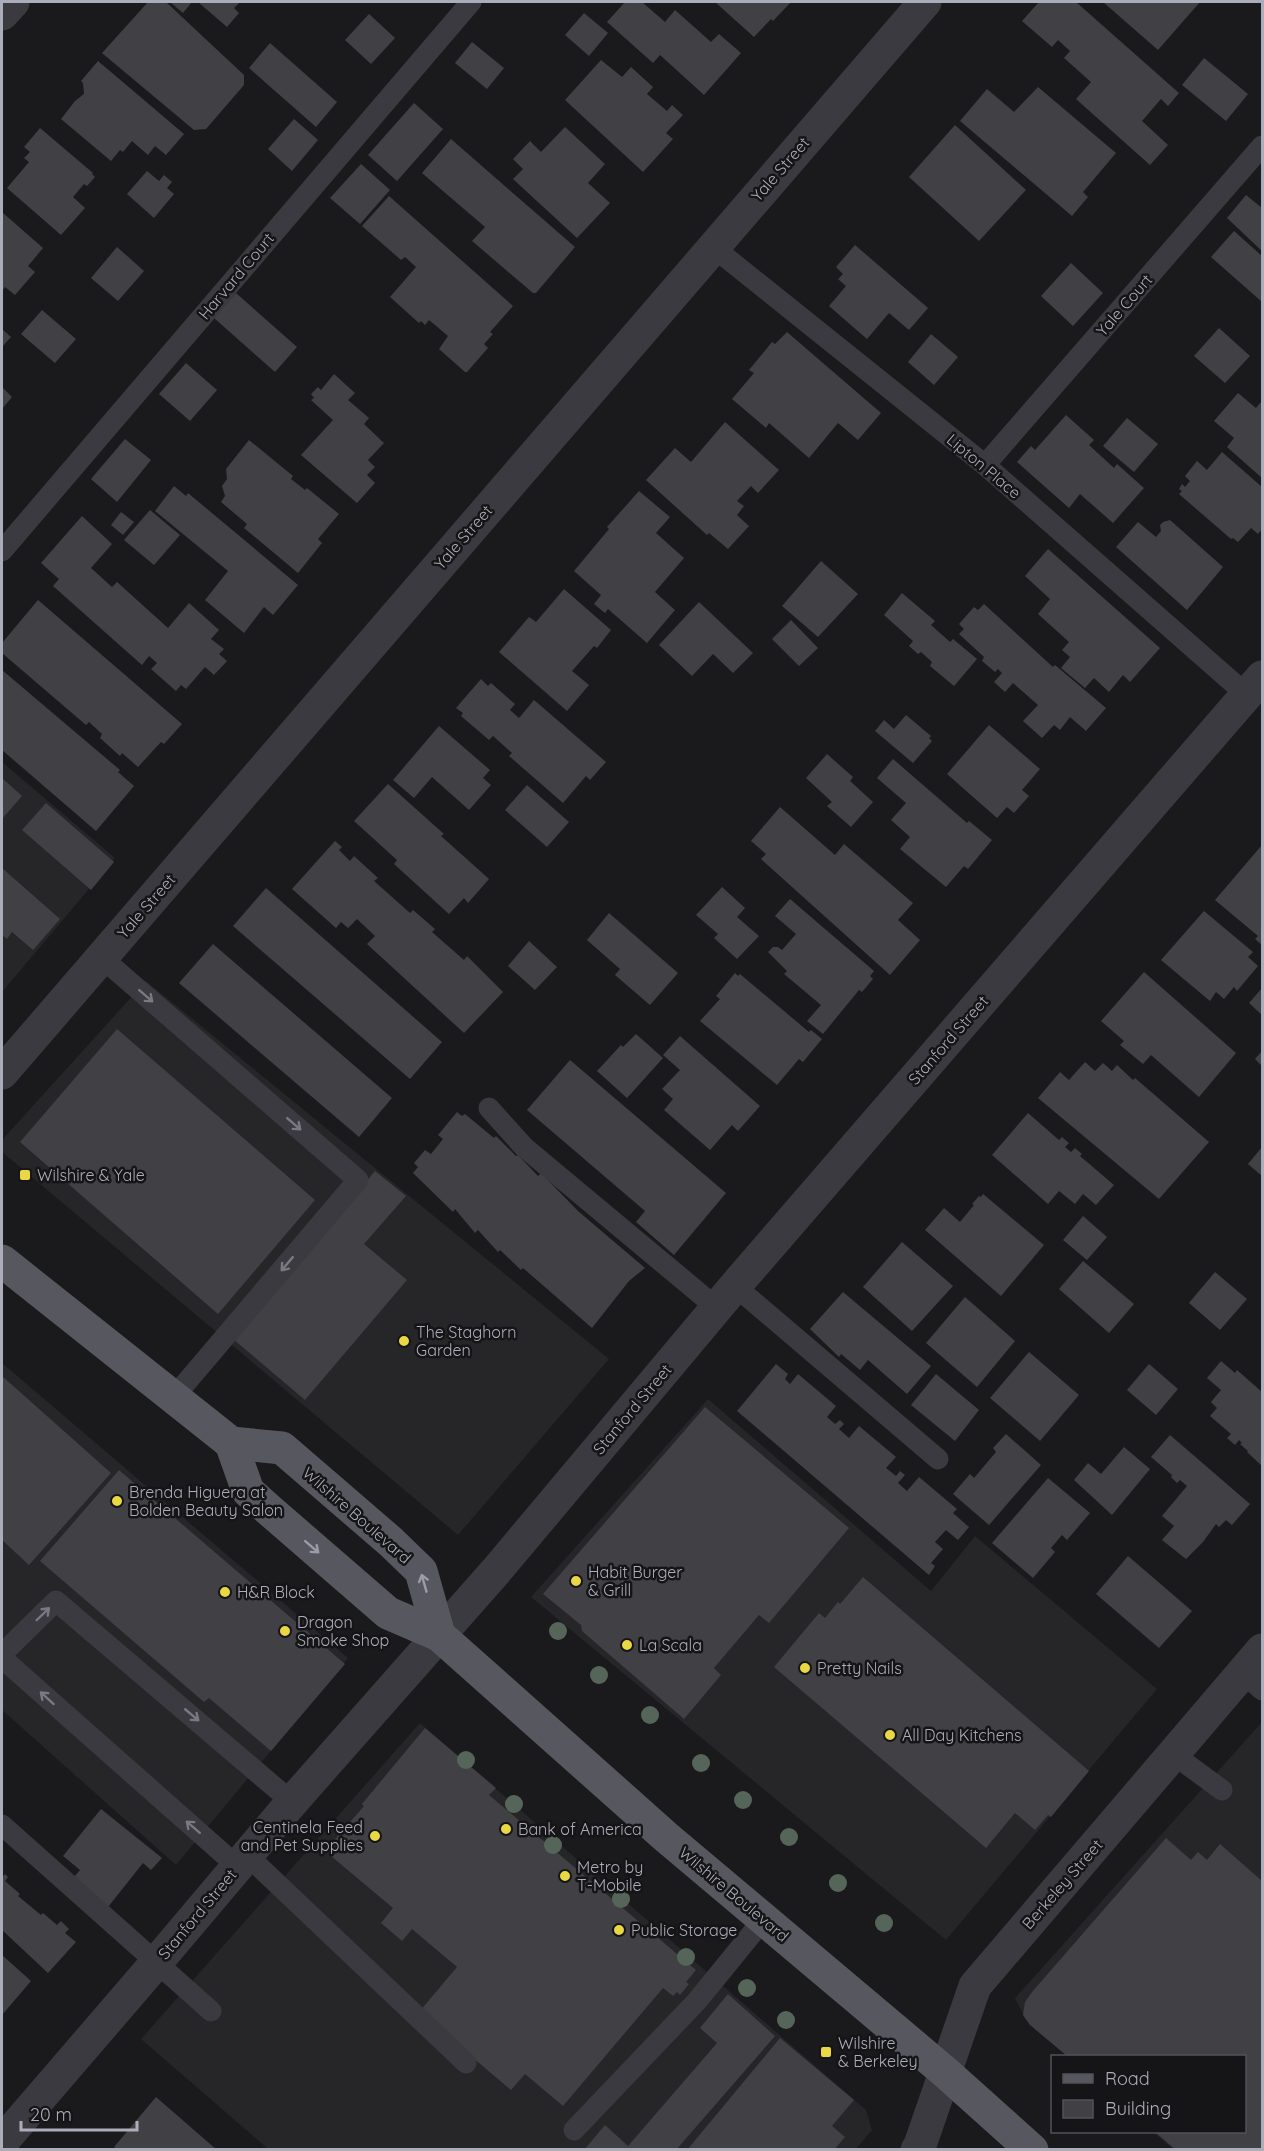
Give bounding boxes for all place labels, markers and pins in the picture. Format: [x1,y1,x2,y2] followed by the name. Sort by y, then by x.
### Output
[37,1165,145,1185] place label: Wilshire & Yale
[18,1168,32,1182] marker: Wilshire & Yale
[416,1322,516,1360] place label: The Staghorn Garden
[397,1334,411,1348] marker: The Staghorn Garden
[129,1482,283,1520] place label: Brenda Higuera at Bolden Beauty Salon
[110,1494,124,1508] marker: Brenda Higuera at Bolden Beauty Salon
[588,1562,682,1600] place label: Habit Burger & Grill
[569,1574,583,1588] marker: Habit Burger & Grill
[237,1582,315,1602] place label: H&R Block
[218,1585,232,1599] marker: H&R Block
[297,1612,389,1650] place label: Dragon Smoke Shop
[278,1624,292,1638] marker: Dragon Smoke Shop
[639,1635,702,1655] place label: La Scala
[620,1638,634,1652] marker: La Scala
[817,1658,902,1678] place label: Pretty Nails
[798,1661,812,1675] marker: Pretty Nails
[902,1725,1021,1745] place label: All Day Kitchens
[883,1728,897,1742] marker: All Day Kitchens
[241,1817,363,1855] place label: Centinela Feed and Pet Supplies
[518,1819,642,1839] place label: Bank of America
[499,1822,513,1836] marker: Bank of America
[368,1829,382,1843] marker: Centinela Feed and Pet Supplies
[577,1857,643,1895] place label: Metro by T-Mobile
[558,1869,572,1883] marker: Metro by T-Mobile
[631,1920,737,1940] place label: Public Storage
[612,1923,626,1937] marker: Public Storage
[838,2033,918,2071] place label: Wilshire & Berkeley
[819,2045,833,2059] marker: Wilshire & Berkeley

